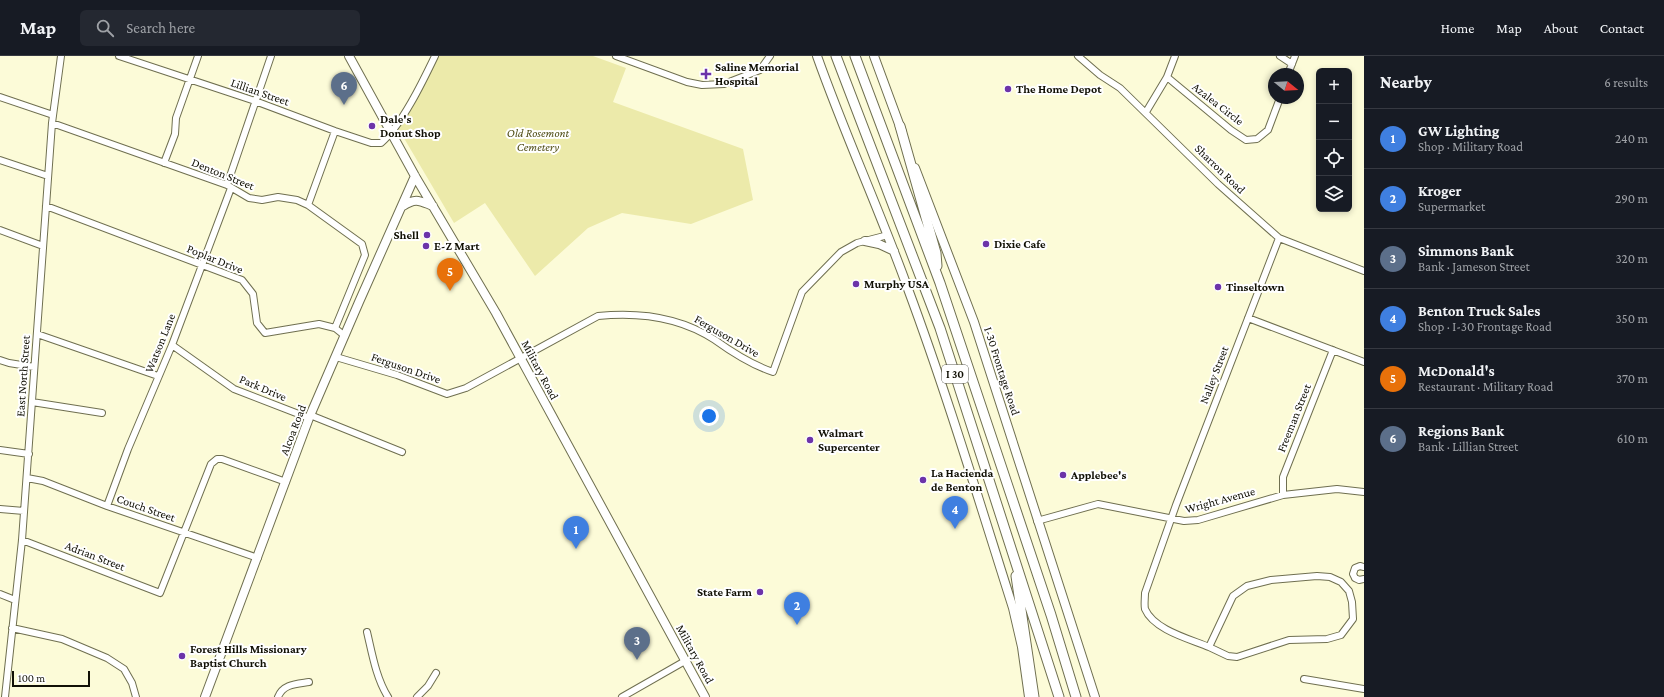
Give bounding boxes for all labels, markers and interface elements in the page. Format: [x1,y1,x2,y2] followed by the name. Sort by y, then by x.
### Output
[80,10,360,46] search box
[20,17,56,38] text: Map
[94,17,116,39] icon: search
[126,20,195,36] text: Search here
[1441,20,1474,36] text: Home
[1496,20,1522,36] text: Map
[1544,20,1578,36] text: About
[1600,20,1644,36] text: Contact
[715,60,799,88] place label: Saline Memorial Hospital
[700,68,712,80] marker: Saline Memorial Hospital
[1268,68,1304,104] north arrow
[1316,68,1352,212] map controls
[1316,68,1352,104] button: +
[331,72,357,105] pin: 6
[1380,73,1432,92] text: Nearby
[229,75,292,109] street label: Lillian Street
[1604,75,1648,90] text: 6 results
[1190,80,1246,128] street label: Azalea Circle
[1016,82,1102,96] place label: The Home Depot
[1003,84,1013,94] marker: The Home Depot
[1316,104,1352,140] button: −
[380,112,441,140] place label: Dale's Donut Shop
[367,121,377,131] marker: Dale's Donut Shop
[1418,123,1499,139] text: GW Lighting
[507,126,570,154] park label: Old Rosemont Cemetery
[1391,131,1395,146] text: 1
[1615,131,1648,146] text: 240 m
[1418,139,1523,154] text: Shop · Military Road
[1316,140,1352,176] button: locate
[1192,141,1249,197] street label: Sharron Road
[190,155,257,193] street label: Denton Street
[1316,176,1352,212] button: layers
[1418,183,1461,199] text: Kroger
[1390,191,1396,206] text: 2
[1615,191,1648,206] text: 290 m
[1418,199,1485,214] text: Supermarket
[394,228,420,242] place label: Shell
[422,230,432,240] marker: Shell
[994,237,1046,251] place label: Dixie Cafe
[434,239,480,253] place label: E-Z Mart
[981,239,991,249] marker: Dixie Cafe
[185,241,245,277] street label: Poplar Drive
[421,241,431,251] marker: E-Z Mart
[1418,243,1514,259] text: Simmons Bank
[1390,251,1396,266] text: 3
[1615,251,1648,266] text: 320 m
[437,258,463,291] pin: 5
[1418,259,1530,274] text: Bank · Jameson Street
[864,277,930,291] place label: Murphy USA
[851,279,861,289] marker: Murphy USA
[1226,280,1284,294] place label: Tinseltown
[1213,282,1223,292] marker: Tinseltown
[1418,303,1540,319] text: Benton Truck Sales
[142,311,178,375] street label: Watson Lane
[1389,311,1397,326] text: 4
[1615,311,1648,326] text: 350 m
[692,312,762,360] street label: Ferguson Drive
[1418,319,1552,334] text: Shop · I-30 Frontage Road
[981,325,1023,418] street label: I-30 Frontage Road
[13,334,33,417] street label: East North Street
[518,338,562,403] street label: Military Road
[1197,343,1232,406] street label: Nalley Street
[369,350,443,386] street label: Ferguson Drive
[1418,363,1495,379] text: McDonald's
[942,365,968,383] road number: I 30
[1390,371,1396,386] text: 5
[1616,371,1648,386] text: 370 m
[237,372,289,404] street label: Park Drive
[1418,379,1553,394] text: Restaurant · Military Road
[1274,381,1314,454] street label: Freeman Street
[277,402,309,457] street label: Alcoa Road
[699,406,719,426] your location
[1418,423,1504,439] text: Regions Bank
[817,426,880,454] place label: Walmart Supercenter
[1389,431,1397,446] text: 6
[1617,431,1648,446] text: 610 m
[805,435,815,445] marker: Walmart Supercenter
[1418,439,1518,454] text: Bank · Lillian Street
[931,466,994,494] place label: La Hacienda de Benton
[1070,468,1126,482] place label: Applebee's
[1058,470,1068,480] marker: Applebee's
[918,475,928,485] marker: La Hacienda de Benton
[1183,484,1257,516] street label: Wright Avenue
[115,491,178,525] street label: Couch Street
[942,496,968,529] pin: 4
[563,516,589,549] pin: 1
[63,538,128,574] street label: Adrian Street
[697,585,753,599] place label: State Farm
[755,587,765,597] marker: State Farm
[784,592,810,625] pin: 2
[673,622,717,687] street label: Military Road
[624,627,650,660] pin: 3
[190,642,307,670] place label: Forest Hills Missionary Baptist Church
[177,651,187,661] marker: Forest Hills Missionary Baptist Church
[12,669,90,688] scale bar
[18,672,45,684] text: 100 m

